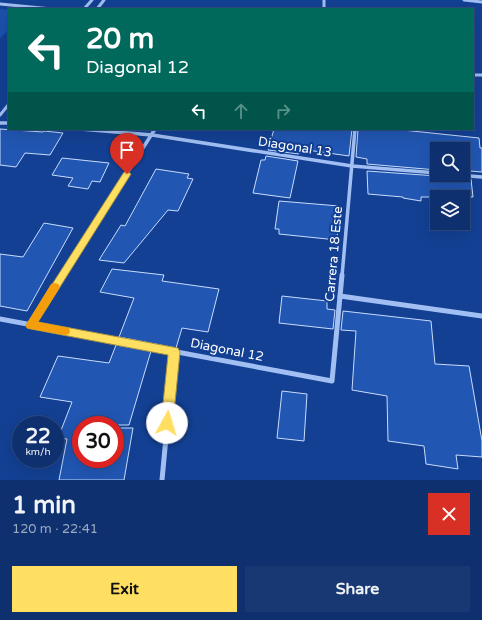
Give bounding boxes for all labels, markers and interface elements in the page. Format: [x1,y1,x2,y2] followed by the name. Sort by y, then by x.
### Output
[86,22,154,56] text: 20 m
[20,24,72,76] icon: left
[86,56,189,78] text: Diagonal 12
[188,100,210,122] icon: left
[230,100,252,122] icon: ahead
[272,100,294,122] icon: right
[110,133,144,174] pin
[257,133,333,161] street label: Diagonal 13
[116,139,138,161] icon: arrive
[430,142,470,230] map controls
[430,142,470,182] button: search
[430,190,470,230] button: layers
[322,206,346,302] street label: Carrera 18 Este
[189,335,265,365] street label: Diagonal 12
[146,402,188,444] position arrow
[72,416,124,468] speed limit sign: 30
[25,425,51,449] text: 22
[25,446,51,458] text: km/h
[12,491,76,520] text: 1 min
[428,493,470,535] button: close
[12,521,98,537] text: 120 m · 22:41
[12,566,237,612] button: Exit
[245,566,470,612] button: Share

